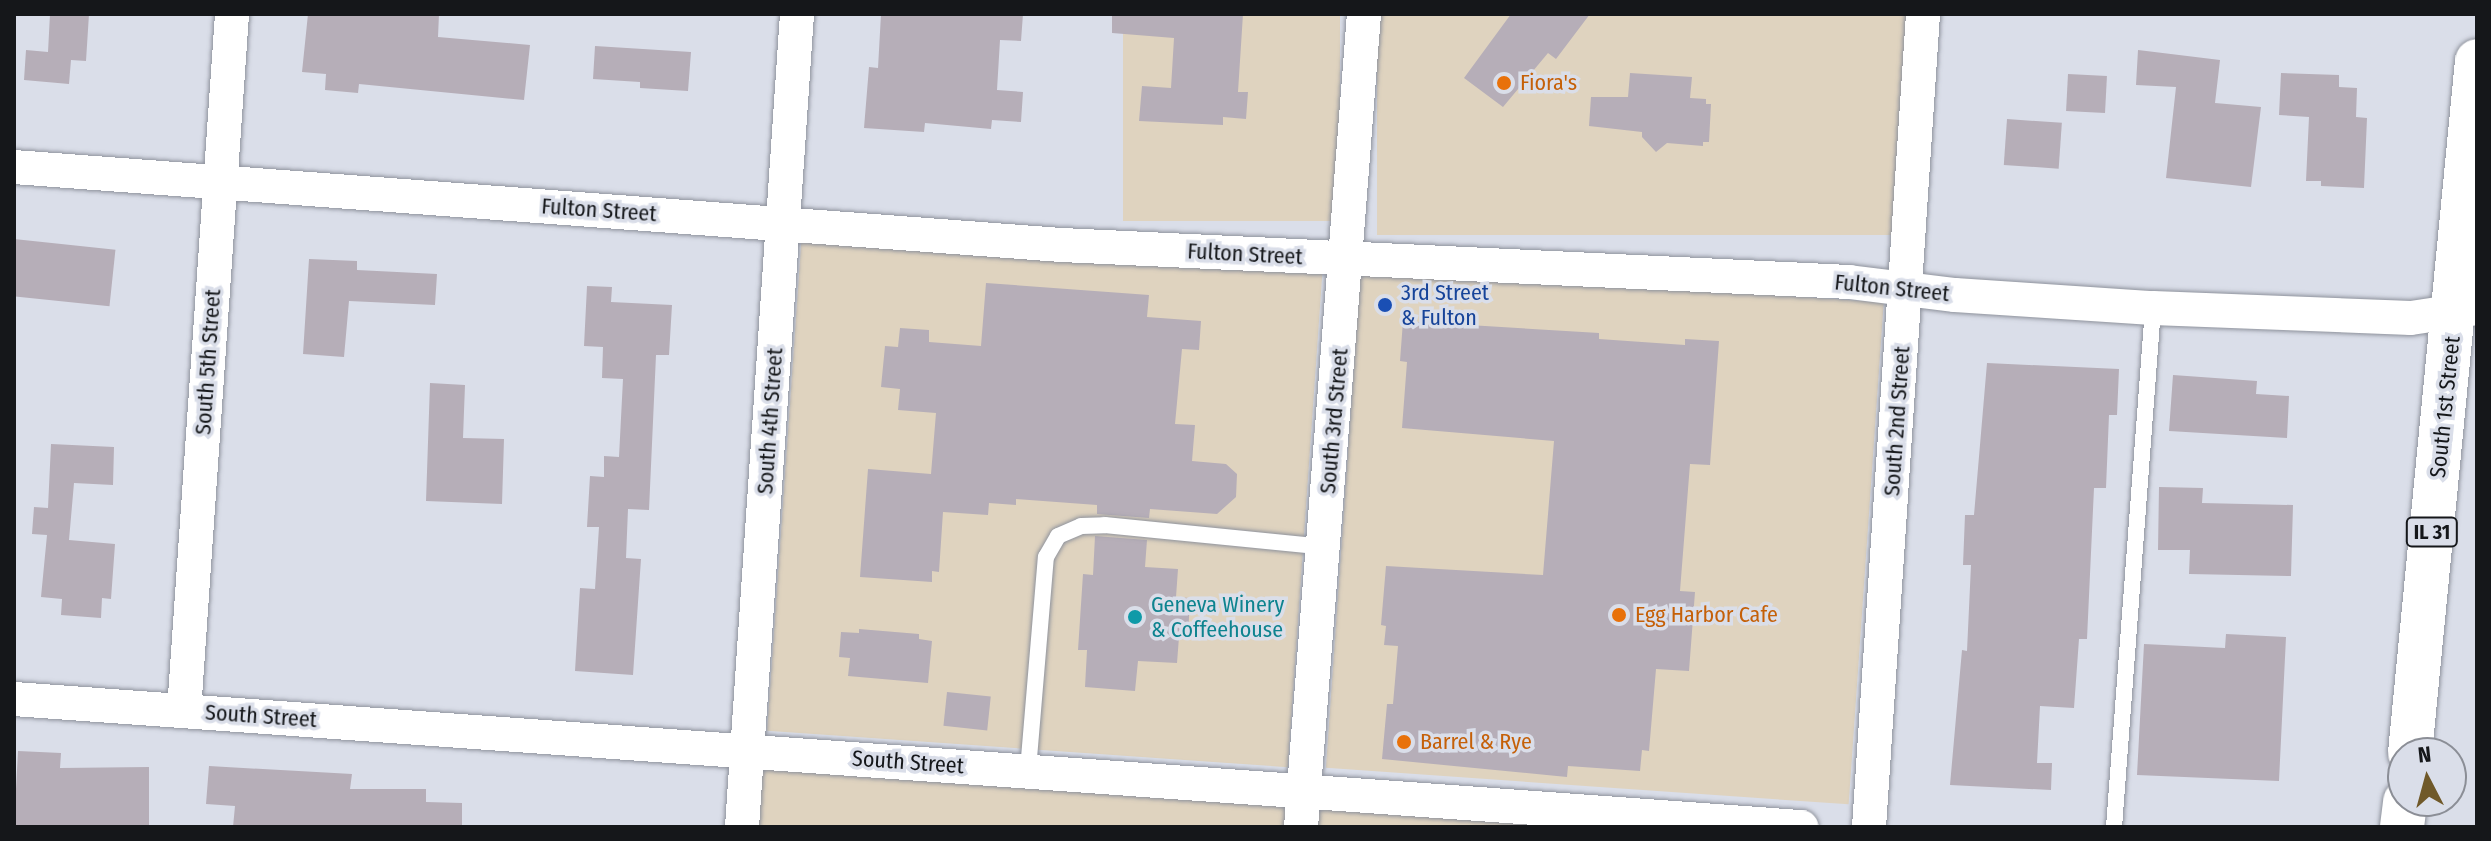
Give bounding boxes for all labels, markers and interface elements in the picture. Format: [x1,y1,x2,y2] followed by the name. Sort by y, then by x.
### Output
[1520,70,1577,96] place label: Fiora's
[1495,74,1513,92] marker: Fiora's
[541,193,657,227] street label: Fulton Street
[1187,238,1303,270] street label: Fulton Street
[1833,269,1951,307] street label: Fulton Street
[1401,279,1489,330] place label: 3rd Street & Fulton
[190,288,226,436] street label: South 5th Street
[1376,296,1394,314] marker: 3rd Street & Fulton
[2424,335,2466,479] street label: South 1st Street
[1879,345,1915,497] street label: South 2nd Street
[752,347,788,495] street label: South 4th Street
[1314,347,1354,495] street label: South 3rd Street
[2404,516,2460,548] road number: IL 31
[1151,591,1284,642] place label: Geneva Winery & Coffeehouse
[1635,602,1778,628] place label: Egg Harbor Cafe
[1610,606,1628,624] marker: Egg Harbor Cafe
[1126,608,1144,626] marker: Geneva Winery & Coffeehouse
[204,699,318,733] street label: South Street
[1420,729,1532,755] place label: Barrel & Rye
[1395,733,1413,751] marker: Barrel & Rye
[2387,737,2467,817] north arrow
[2417,741,2433,769] text: N
[851,745,965,779] street label: South Street

